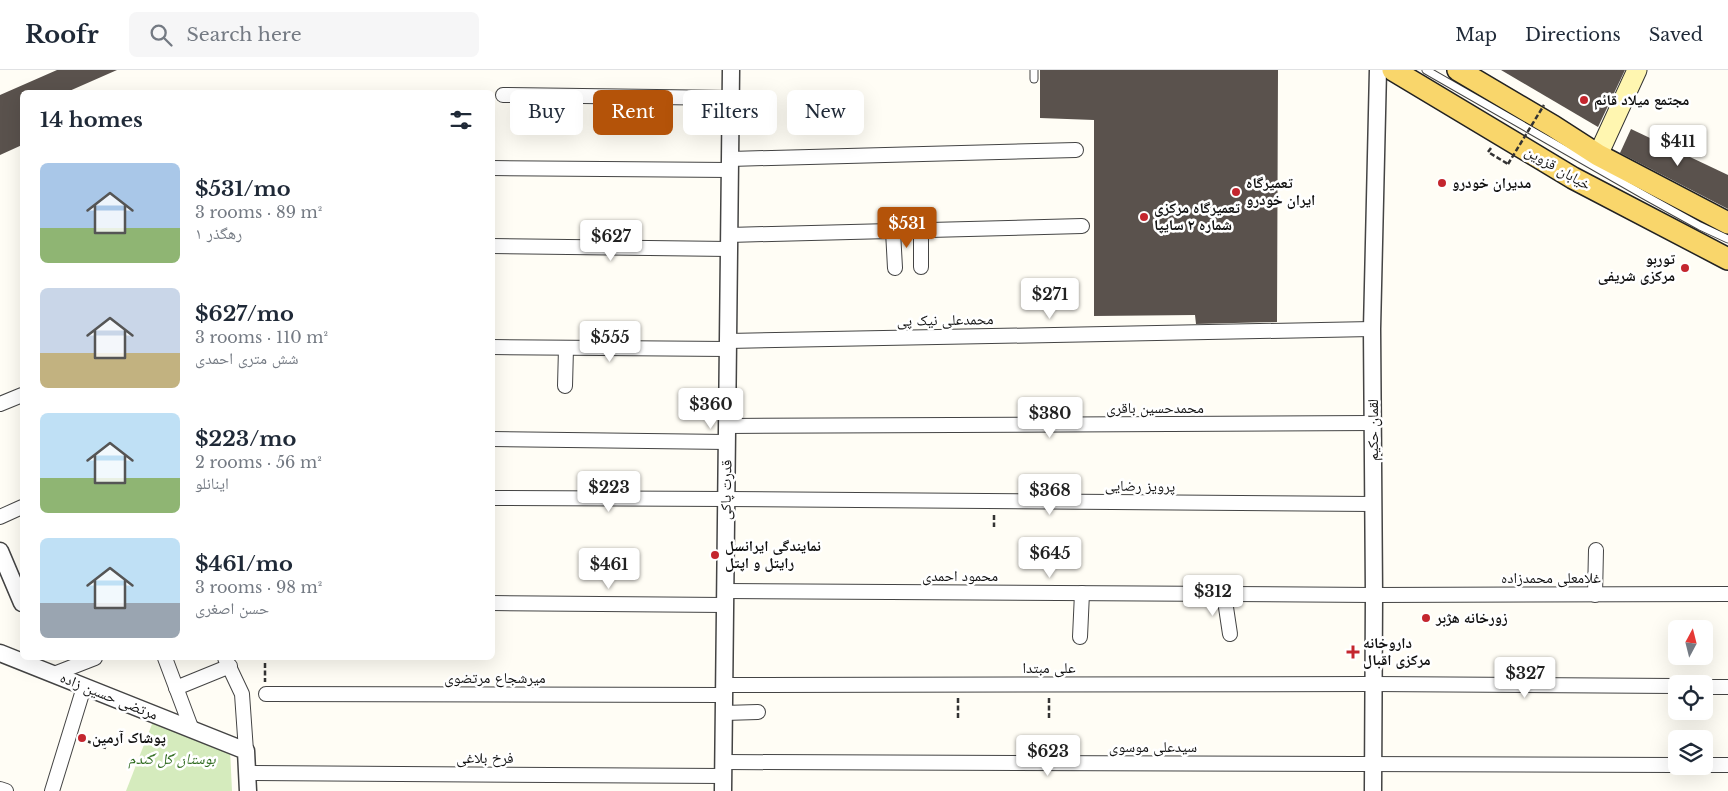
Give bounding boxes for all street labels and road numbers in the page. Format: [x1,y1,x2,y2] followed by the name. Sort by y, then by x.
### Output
[1521,141,1595,195] street label: خیابان قزوین
[896,309,994,331] street label: محمدعلی نیک پی
[1106,398,1204,418] street label: محمدحسین باقری
[1363,399,1383,461] street label: لقمان حکیم
[715,460,737,520] street label: قدرت پاکی
[1105,475,1175,497] street label: پرویز رضایی
[922,566,998,586] street label: محمود احمدی
[1501,568,1601,588] street label: غلامعلی محمدزاده
[1022,658,1076,678] street label: علی مبتدا
[57,667,161,725] street label: مرتضی حسین زاده
[444,668,546,688] street label: میرشجاع مرتضوی
[1109,737,1197,757] street label: سیدعلی موسوی
[456,748,514,768] street label: فرخ بلاغی

